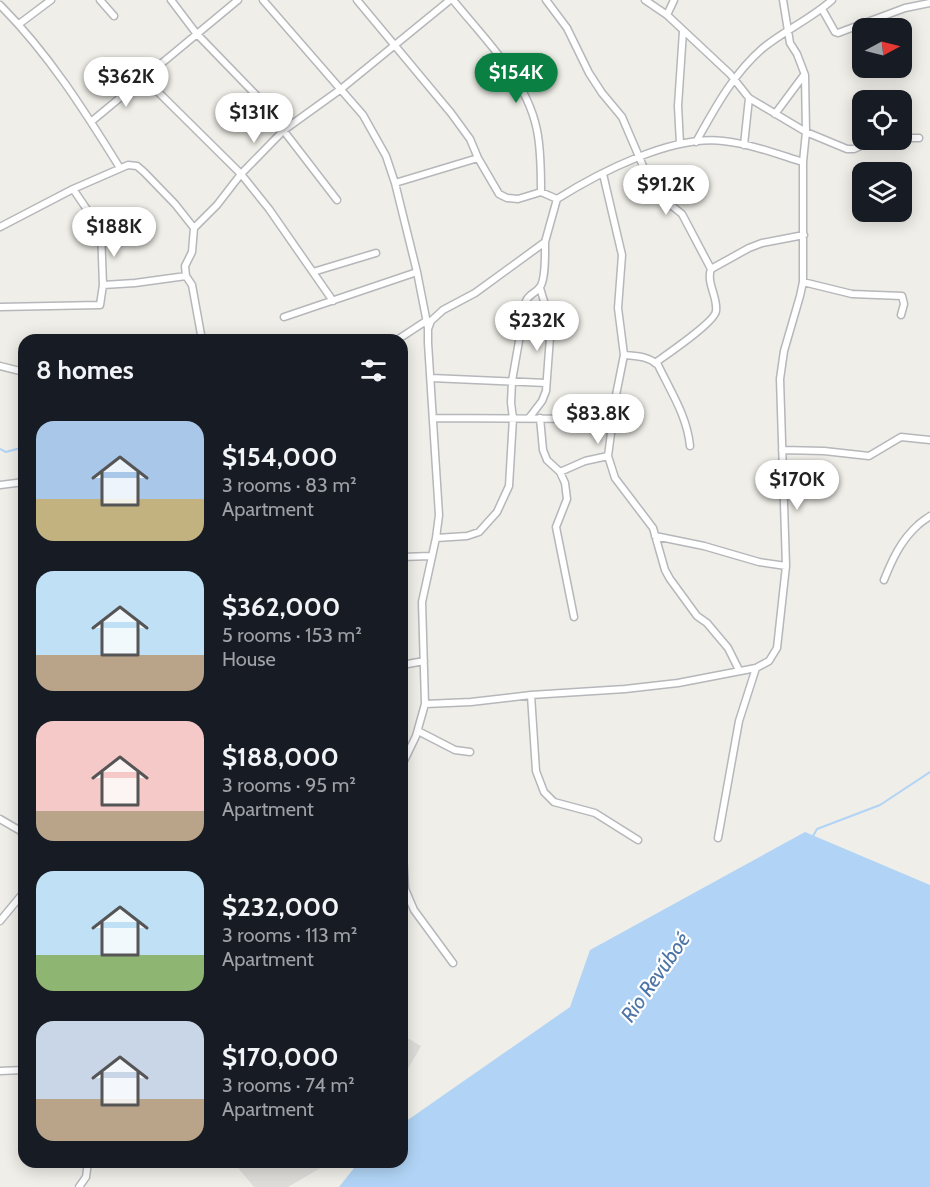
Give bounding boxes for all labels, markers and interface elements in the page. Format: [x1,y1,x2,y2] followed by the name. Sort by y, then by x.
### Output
[852,18,912,78] north arrow
[852,18,912,222] map controls
[474,53,558,104] pin: $154K
[84,57,168,108] pin: $362K
[489,60,543,84] text: $154K
[98,64,154,88] text: $362K
[852,90,912,150] button: locate
[212,93,296,144] pin: $131K
[229,100,279,124] text: $131K
[852,162,912,222] button: layers
[617,165,715,216] pin: $91.2K
[637,172,695,196] text: $91.2K
[72,207,156,258] pin: $188K
[86,214,142,238] text: $188K
[495,301,579,352] pin: $232K
[509,308,565,332] text: $232K
[36,354,134,386] text: 8 homes
[357,354,390,387] icon: filters
[549,394,647,445] pin: $83.8K
[566,401,630,425] text: $83.8K
[222,441,338,473] text: $154,000
[84,445,156,517] icon: home
[755,460,839,511] pin: $170K
[769,467,825,491] text: $170K
[222,473,357,497] text: 3 rooms · 83 m²
[222,497,314,521] text: Apartment
[222,591,340,623] text: $362,000
[84,595,156,667] icon: home
[222,623,362,647] text: 5 rooms · 153 m²
[222,647,276,671] text: House
[222,741,339,773] text: $188,000
[84,745,156,817] icon: home
[222,773,356,797] text: 3 rooms · 95 m²
[222,797,314,821] text: Apartment
[222,891,339,923] text: $232,000
[84,895,156,967] icon: home
[222,923,358,947] text: 3 rooms · 113 m²
[615,927,695,1026] water label: Rio Revúboé
[222,947,314,971] text: Apartment
[222,1041,339,1073] text: $170,000
[84,1045,156,1117] icon: home
[222,1073,355,1097] text: 3 rooms · 74 m²
[222,1097,314,1121] text: Apartment

